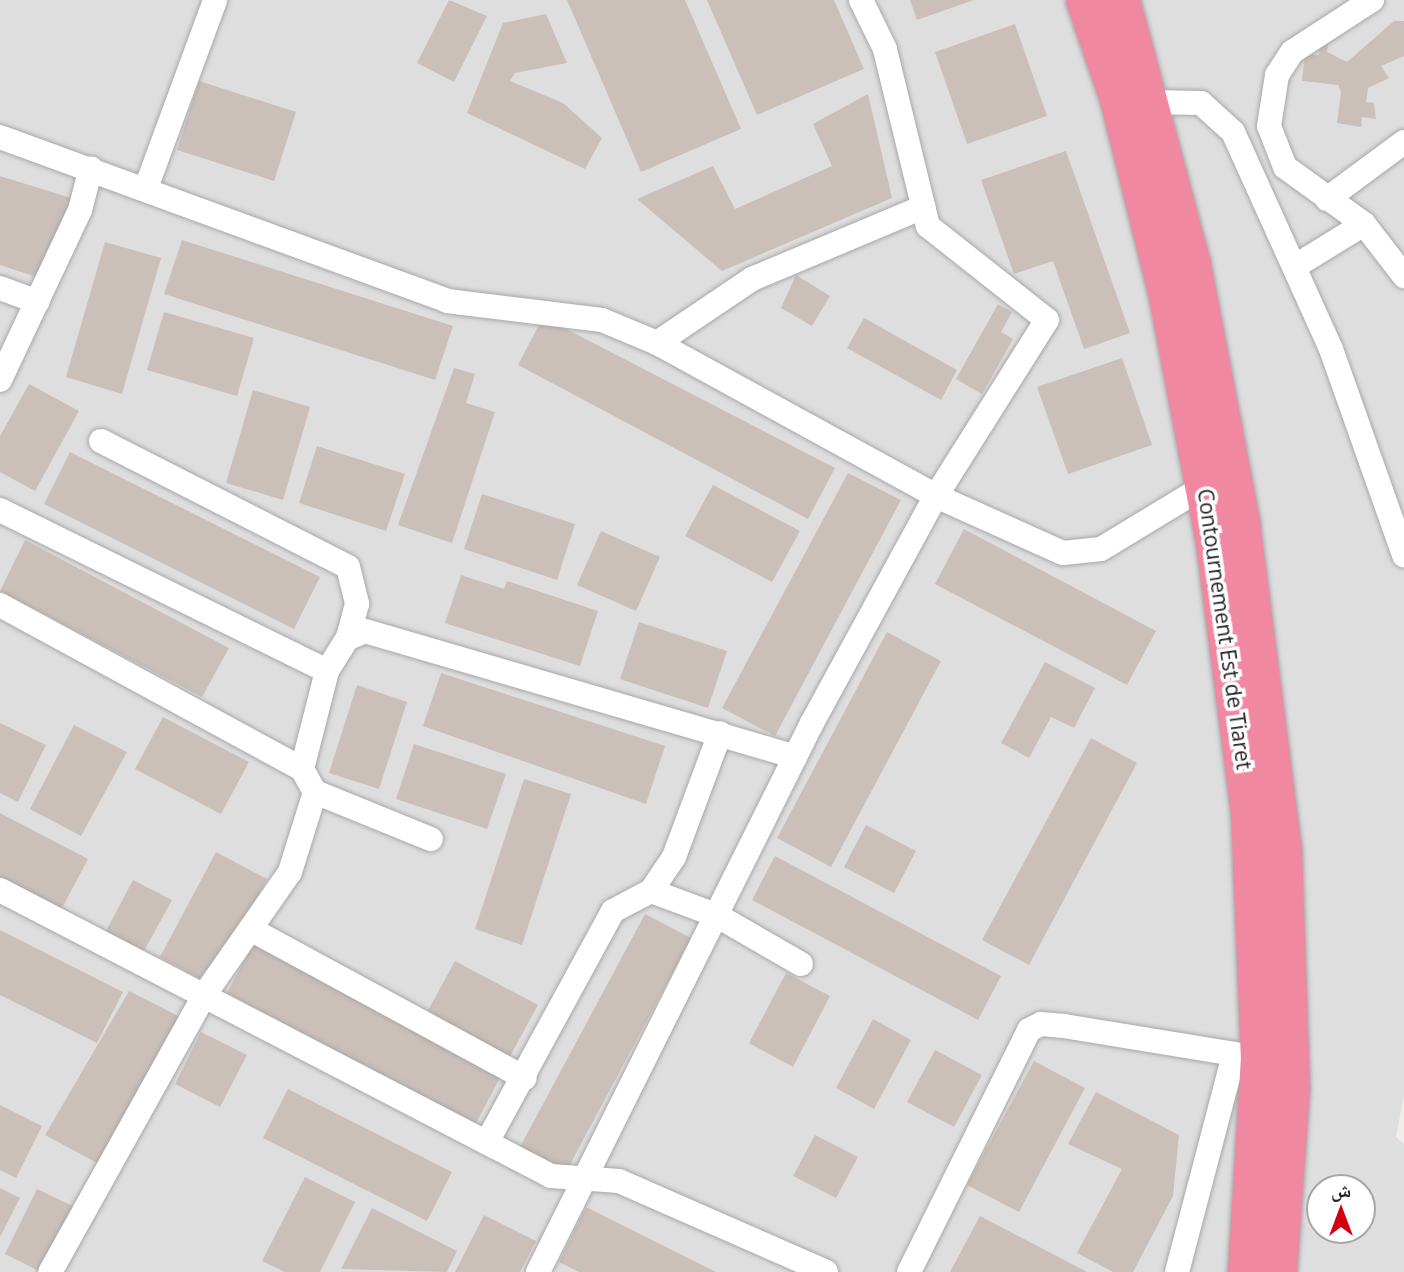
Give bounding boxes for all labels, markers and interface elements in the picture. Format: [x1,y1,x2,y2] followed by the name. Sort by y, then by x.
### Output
[1193,487,1257,771] street label: Contournement Est de Tiaret
[1306,1174,1376,1244] north arrow
[1331,1177,1351,1203] text: ش

